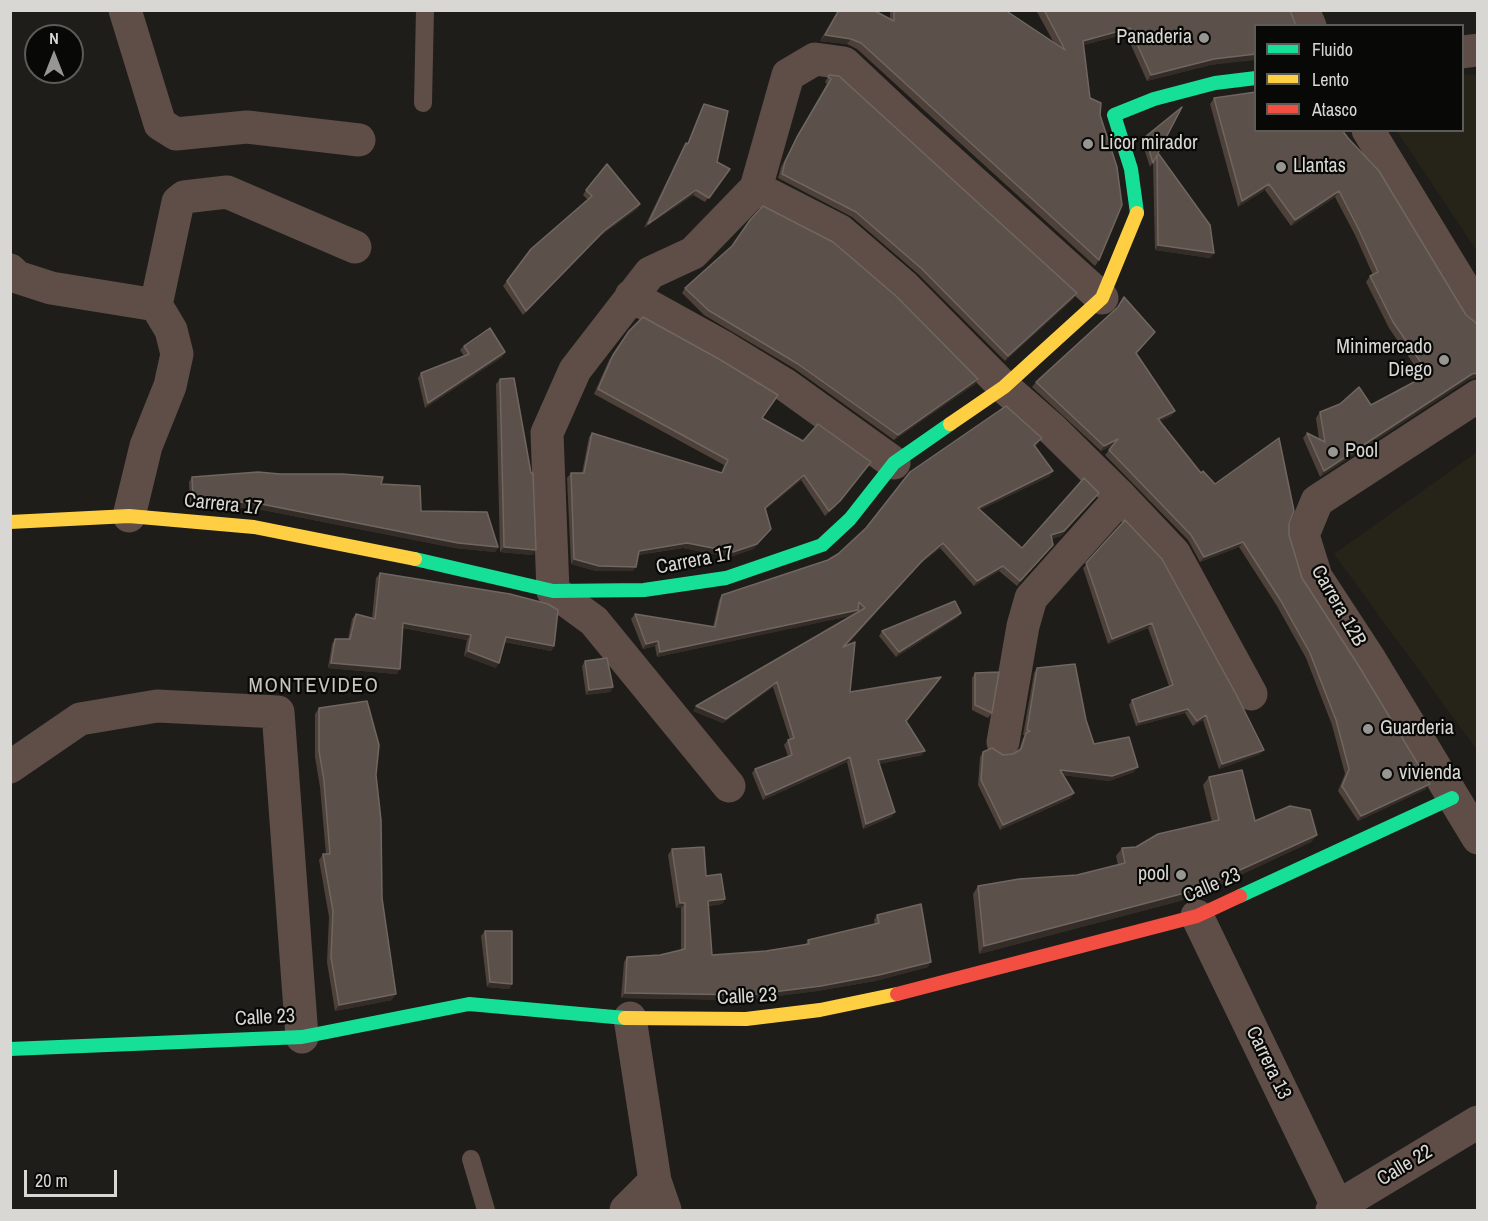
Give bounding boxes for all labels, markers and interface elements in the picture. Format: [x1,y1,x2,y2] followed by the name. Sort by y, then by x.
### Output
[24,24,84,84] north arrow
[1254,24,1464,132] legend
[1116,26,1192,50] place label: Panaderia
[49,27,59,49] text: N
[1197,31,1211,45] marker: Panaderia
[1312,37,1353,62] text: Fluido
[1312,67,1349,92] text: Lento
[1312,97,1357,122] text: Atasco
[1100,132,1198,156] place label: Licor mirador
[1081,137,1095,151] marker: Licor mirador
[1293,155,1346,179] place label: Llantas
[1274,160,1288,174] marker: Llantas
[1336,336,1432,383] place label: Minimercado Diego
[1437,353,1451,367] marker: Minimercado Diego
[1345,440,1378,464] place label: Pool
[1326,445,1340,459] marker: Pool
[183,489,263,521] street label: Carrera 17
[654,542,736,580] street label: Carrera 17
[1305,561,1371,651] street label: Carrera 12B
[249,673,379,699] district label: MONTEVIDEO
[1380,717,1454,741] place label: Guarderia
[1361,722,1375,736] marker: Guarderia
[1399,762,1461,786] place label: vivienda
[1380,767,1394,781] marker: vivienda
[1138,863,1169,887] place label: pool
[1180,863,1244,909] street label: Calle 23
[1174,868,1188,882] marker: pool
[716,983,778,1011] street label: Calle 23
[234,1004,296,1032] street label: Calle 23
[1240,1023,1296,1103] street label: Carrera 13
[1373,1140,1437,1192] street label: Calle 22
[27,1158,120,1196] scale bar
[35,1168,68,1193] text: 20 m

